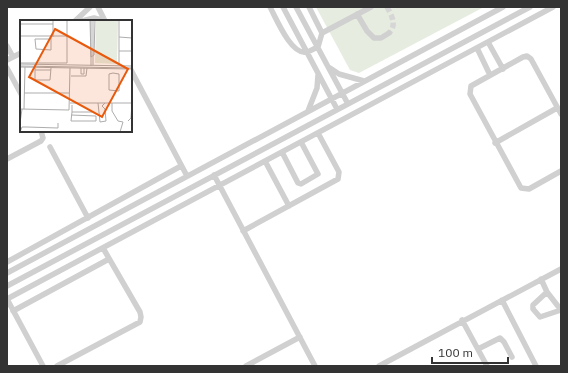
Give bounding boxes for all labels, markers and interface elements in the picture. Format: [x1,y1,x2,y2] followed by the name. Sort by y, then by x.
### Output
[20,20,132,132] inset map
[432,339,508,365] scale bar
[438,345,473,360] text: 100 m

